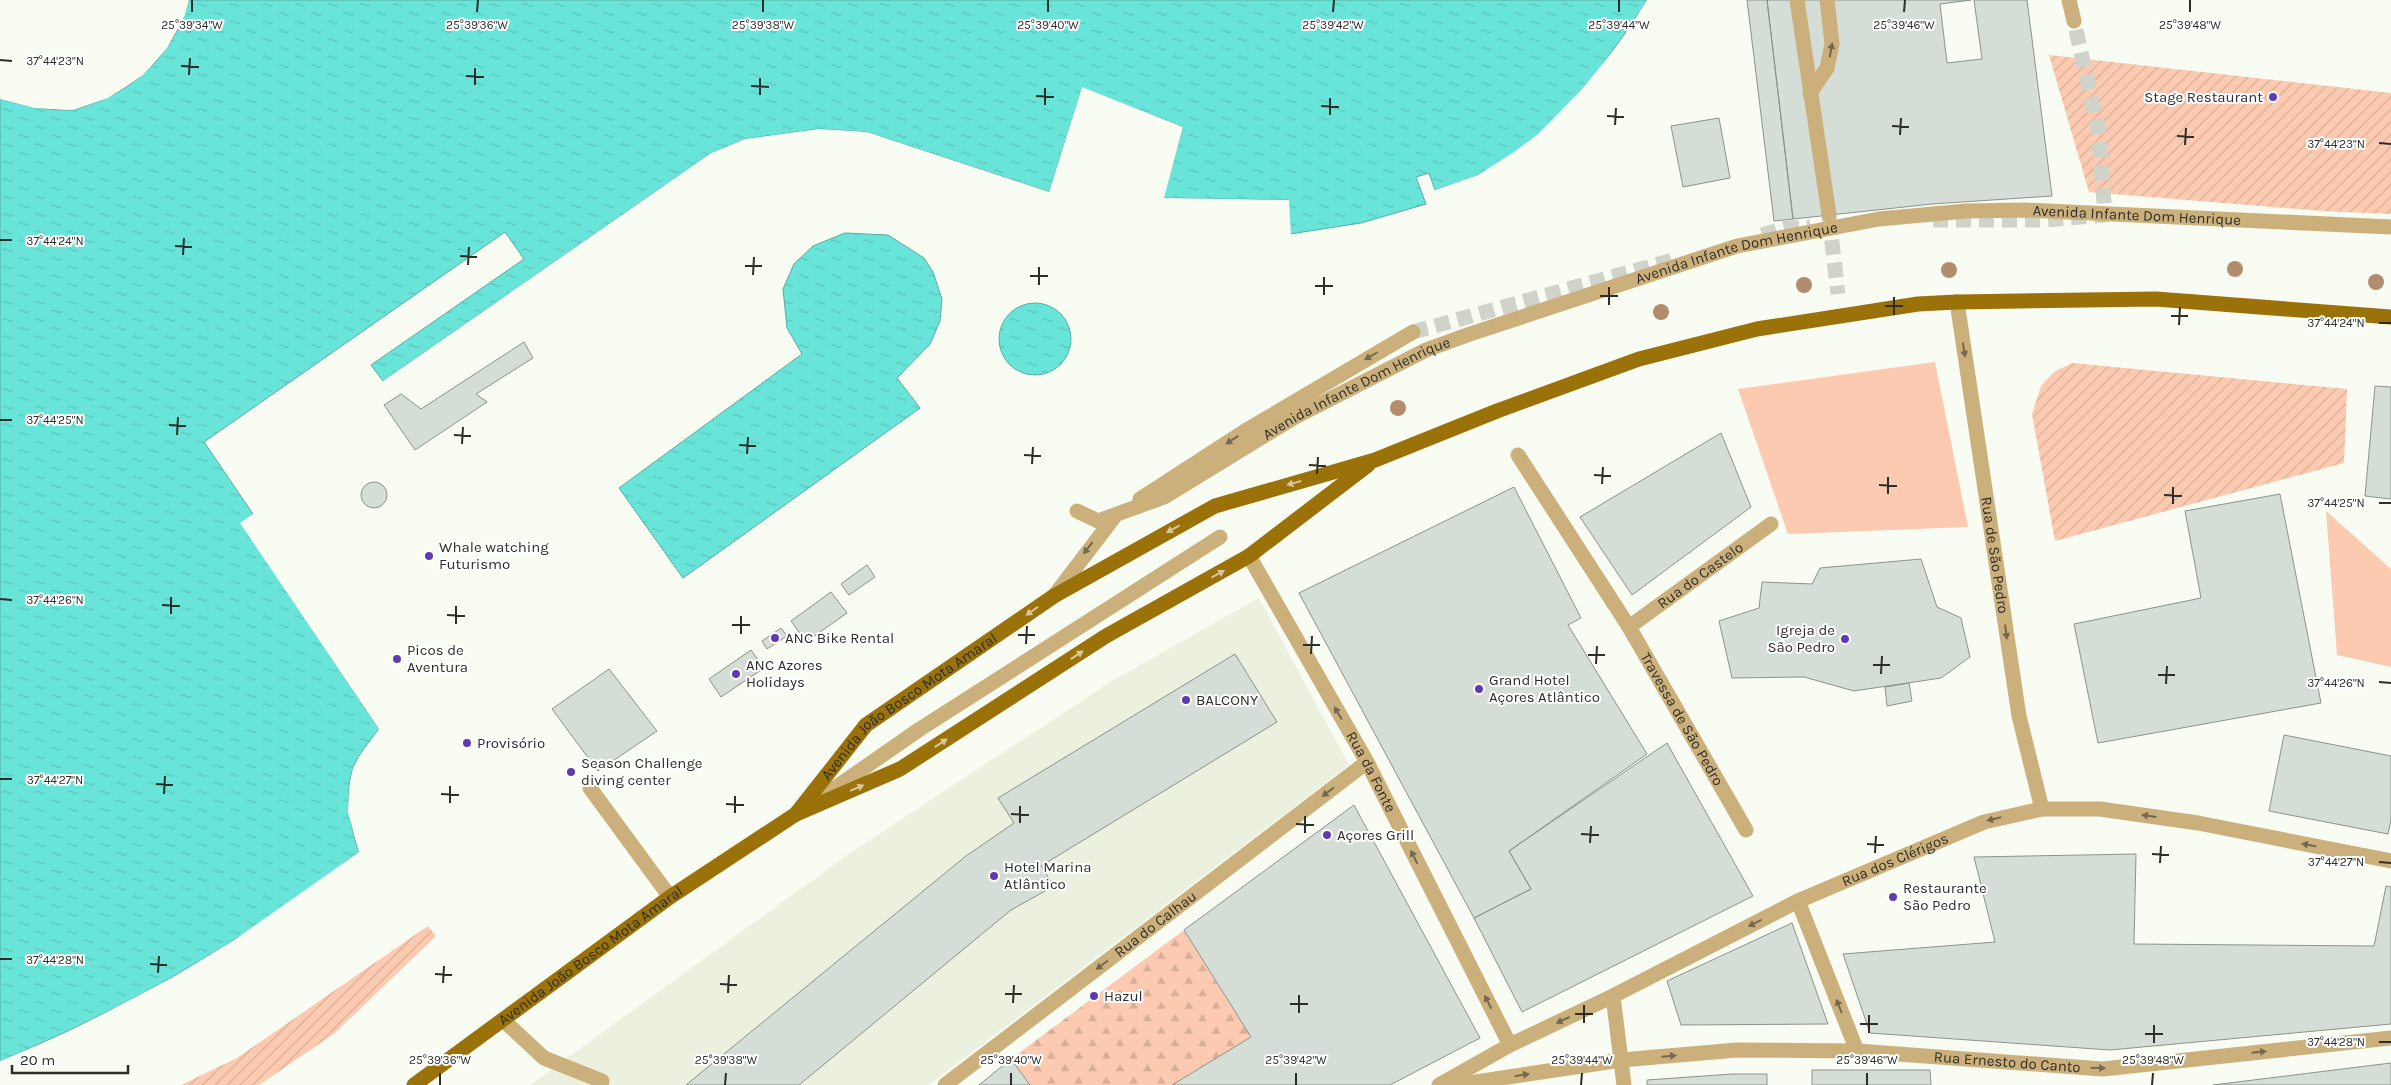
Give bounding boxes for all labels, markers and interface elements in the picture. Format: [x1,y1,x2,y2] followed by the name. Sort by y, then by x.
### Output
[161,18,223,32] text: 25°39'34"W
[446,18,508,32] text: 25°39'36"W
[732,18,794,32] text: 25°39'38"W
[1017,18,1079,32] text: 25°39'40"W
[1302,18,1364,32] text: 25°39'42"W
[1588,18,1650,32] text: 25°39'44"W
[1873,18,1935,32] text: 25°39'46"W
[2159,18,2221,32] text: 25°39'48"W
[1827,42,1835,58] one-way arrow
[26,54,84,68] text: 37°44'23"N
[2144,88,2263,106] place label: Stage Restaurant
[2267,91,2279,103] marker: Stage Restaurant
[2307,137,2365,151] text: 37°44'23"N
[2032,201,2241,229] street label: Avenida Infante Dom Henrique
[1633,218,1839,288] street label: Avenida Infante Dom Henrique
[26,234,84,248] text: 37°44'24"N
[2307,316,2365,330] text: 37°44'24"N
[1259,333,1453,444] street label: Avenida Infante Dom Henrique
[1960,342,1968,358] one-way arrow
[1364,352,1378,360] one-way arrow
[26,413,84,427] text: 37°44'25"N
[1225,435,1238,444] one-way arrow
[1286,479,1302,487] one-way arrow
[1977,496,2013,615] street label: Rua de São Pedro
[2307,496,2365,510] text: 37°44'25"N
[1166,525,1179,534] one-way arrow
[439,538,549,573] place label: Whale watching Futurismo
[1654,538,1747,613] street label: Rua do Castelo
[1083,542,1094,555] one-way arrow
[423,550,435,562] marker: Whale watching Futurismo
[1211,569,1224,578] one-way arrow
[26,593,84,607] text: 37°44'26"N
[1025,606,1039,616] one-way arrow
[1767,621,1835,656] place label: Igreja de São Pedro
[2002,624,2010,640] one-way arrow
[785,629,894,647] place label: ANC Bike Rental
[817,629,1000,784] street label: Avenida João Bosco Mota Amaral
[769,632,781,644] marker: ANC Bike Rental
[1839,633,1851,645] marker: Igreja de São Pedro
[407,641,468,676] place label: Picos de Aventura
[1637,649,1728,789] street label: Travessa de São Pedro
[1070,650,1084,659] one-way arrow
[391,653,403,665] marker: Picos de Aventura
[746,656,823,691] place label: ANC Azores Holidays
[730,668,742,680] marker: ANC Azores Holidays
[1489,671,1600,706] place label: Grand Hotel Açores Atlântico
[2307,676,2365,690] text: 37°44'26"N
[1473,683,1485,695] marker: Grand Hotel Açores Atlântico
[1196,691,1259,709] place label: BALCONY
[1180,694,1192,706] marker: BALCONY
[1334,707,1343,720] one-way arrow
[1342,728,1400,815] street label: Rua da Fonte
[477,734,545,752] place label: Provisório
[461,737,473,749] marker: Provisório
[934,738,947,748] one-way arrow
[581,754,703,789] place label: Season Challenge diving center
[565,766,577,778] marker: Season Challenge diving center
[27,773,83,787] text: 37°44'27"N
[850,784,864,792] one-way arrow
[1321,787,1335,797] one-way arrow
[2141,812,2157,820] one-way arrow
[1987,815,2002,823] one-way arrow
[1337,826,1414,844] place label: Açores Grill
[1321,829,1333,841] marker: Açores Grill
[1839,829,1951,890] street label: Rua dos Clérigos
[2301,841,2316,849] one-way arrow
[1410,849,1418,864] one-way arrow
[2308,855,2364,869] text: 37°44'27"N
[1004,858,1092,893] place label: Hotel Marina Atlântico
[988,870,1000,882] marker: Hotel Marina Atlântico
[1903,879,1987,914] place label: Restaurante São Pedro
[495,882,686,1029] street label: Avenida João Bosco Mota Amaral
[1111,887,1200,961] street label: Rua do Calhau
[1887,891,1899,903] marker: Restaurante São Pedro
[1748,919,1762,927] one-way arrow
[26,953,84,967] text: 37°44'28"N
[1095,960,1108,971] one-way arrow
[1104,987,1143,1005] place label: Hazul
[1088,990,1100,1002] marker: Hazul
[1484,994,1492,1009] one-way arrow
[1835,998,1843,1013] one-way arrow
[1556,1016,1570,1024] one-way arrow
[2307,1035,2365,1049] text: 37°44'28"N
[12,1042,129,1074] scale bar
[1933,1048,2081,1076] street label: Rua Ernesto do Canto
[2251,1048,2267,1056] one-way arrow
[20,1051,55,1069] text: 20 m
[1662,1052,1678,1060] one-way arrow
[409,1053,471,1067] text: 25°39'36"W
[695,1053,757,1067] text: 25°39'38"W
[980,1053,1042,1067] text: 25°39'40"W
[1265,1053,1327,1067] text: 25°39'42"W
[1551,1053,1613,1067] text: 25°39'44"W
[1836,1053,1898,1067] text: 25°39'46"W
[2122,1053,2184,1067] text: 25°39'48"W
[2090,1065,2106,1073] one-way arrow
[1514,1070,1530,1078] one-way arrow

